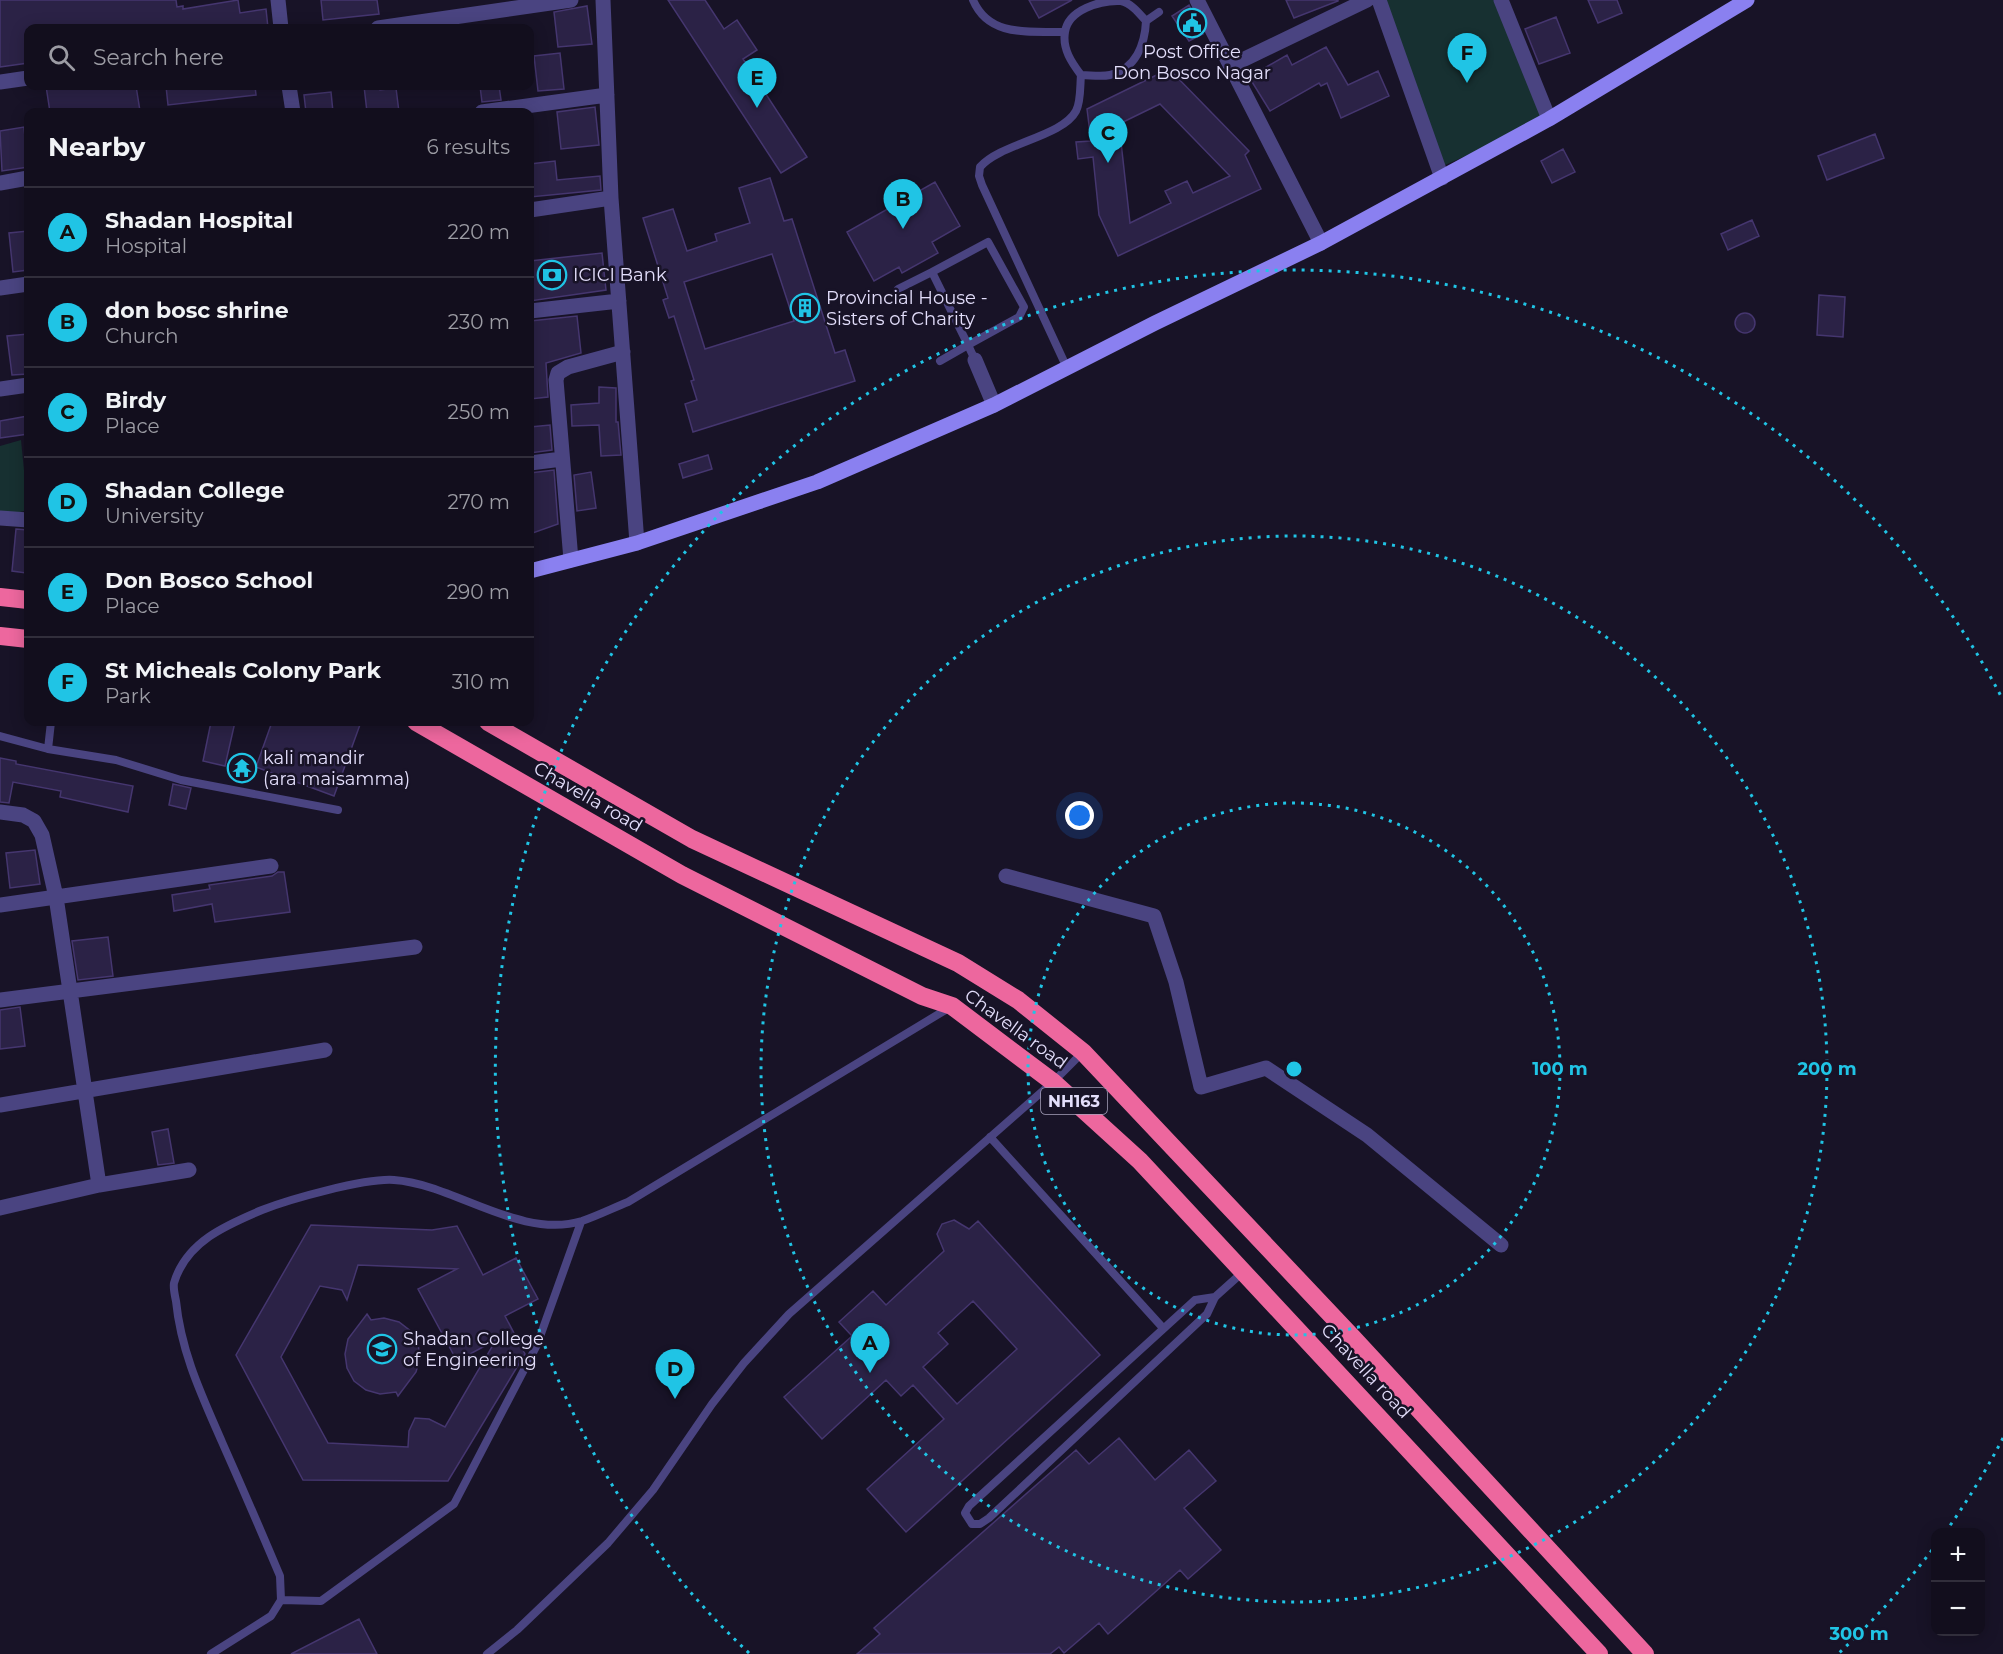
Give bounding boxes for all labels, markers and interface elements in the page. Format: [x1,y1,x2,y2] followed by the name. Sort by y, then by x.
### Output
[1176,7,1208,39] public building icon: Post Office Don Bosco Nagar
[24,24,534,90] search box
[1448,34,1486,83] pin: F
[45,41,78,74] icon: search
[1113,41,1271,84] place label: Post Office Don Bosco Nagar
[93,44,224,71] text: Search here
[738,58,777,108] pin: E
[1088,114,1128,163] pin: C
[48,131,145,163] text: Nearby
[426,135,510,159] text: 6 results
[884,180,922,229] pin: B
[105,207,293,234] text: Shadan Hospital
[60,220,75,244] text: A
[448,220,510,244] text: 220 m
[105,234,187,258] text: Hospital
[536,259,568,291] bank icon: ICICI Bank
[573,264,667,286] place label: ICICI Bank
[826,287,988,330] place label: Provincial House - Sisters of Charity
[789,292,821,324] building icon: Provincial House - Sisters of Charity
[105,297,289,324] text: don bosc shrine
[60,310,75,334] text: B
[448,310,510,334] text: 230 m
[105,324,179,348] text: Church
[105,387,166,414] text: Birdy
[60,400,75,424] text: C
[448,400,510,424] text: 250 m
[105,414,160,438] text: Place
[105,477,284,504] text: Shadan College
[59,490,76,514] text: D
[448,490,510,514] text: 270 m
[105,504,204,528] text: University
[105,567,313,594] text: Don Bosco School
[61,580,74,604] text: E
[447,580,510,604] text: 290 m
[105,594,160,618] text: Place
[105,657,381,684] text: St Micheals Colony Park
[61,670,74,694] text: F
[452,670,510,694] text: 310 m
[105,684,151,708] text: Park
[263,747,410,790] place label: kali mandir (ara maisamma)
[226,752,258,784] temple icon: kali mandir (ara maisamma)
[530,757,646,837] street label: Chavella road
[1065,801,1094,830] your location
[960,984,1072,1074] street label: Chavella road
[1532,1058,1588,1080] text: 100 m
[1797,1058,1857,1080] text: 200 m
[1284,1059,1304,1079] centre of rings
[1041,1088,1107,1114] road number: NH163
[1316,1319,1416,1423] street label: Chavella road
[850,1324,890,1373] pin: A
[403,1328,544,1371] place label: Shadan College of Engineering
[366,1333,398,1365] school or university icon: Shadan College of Engineering
[656,1350,694,1399] pin: D
[1931,1528,1985,1636] map controls
[1931,1528,1985,1582] button: +
[1931,1582,1985,1636] button: −
[1828,1623,1889,1645] text: 300 m

